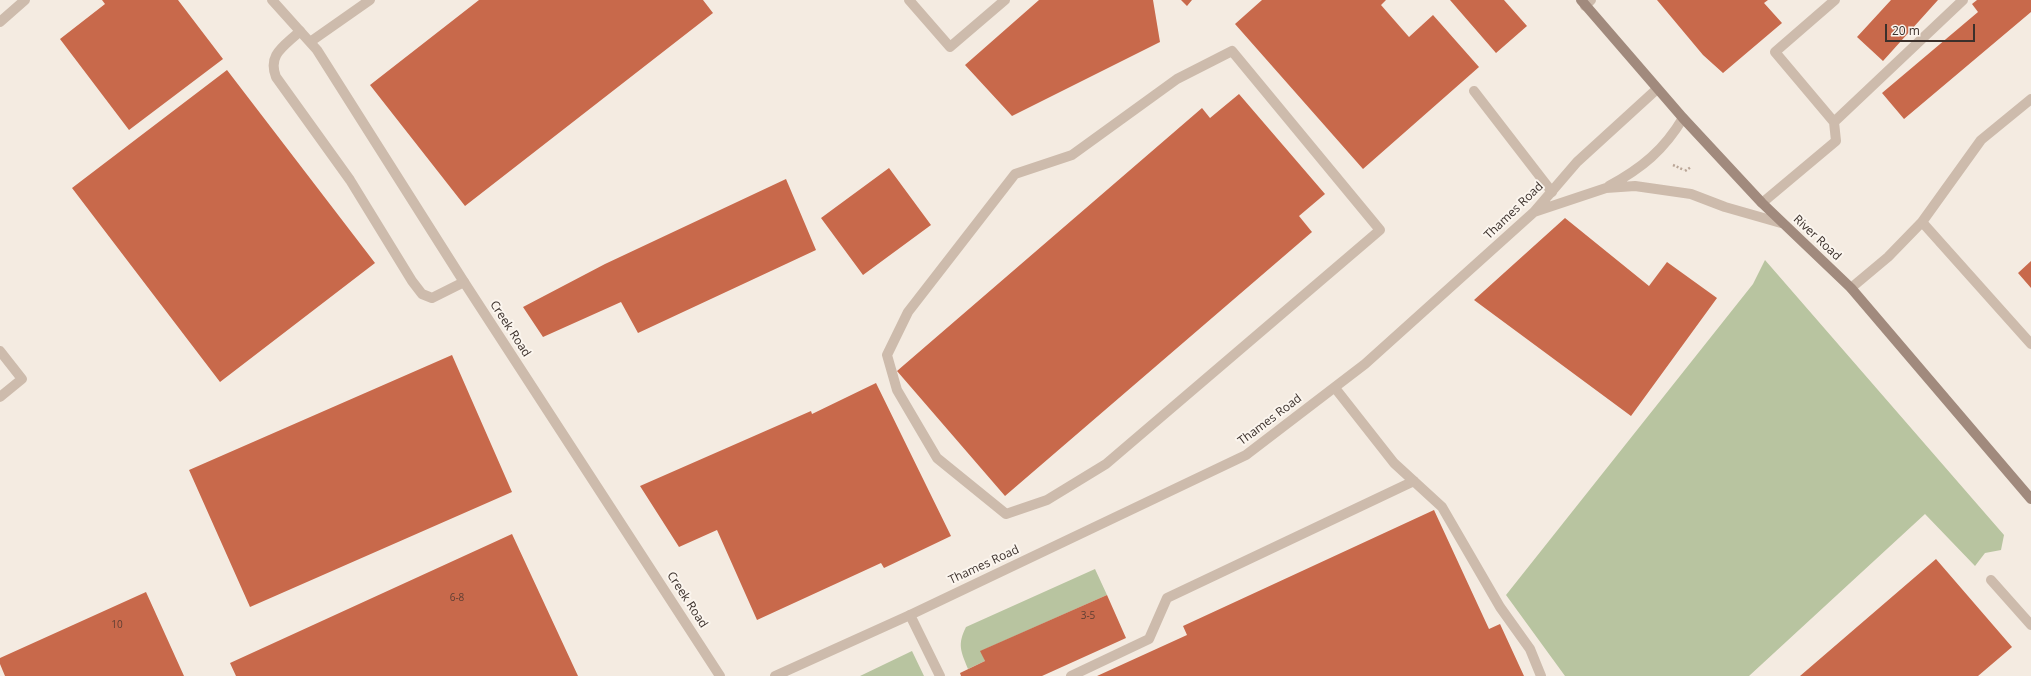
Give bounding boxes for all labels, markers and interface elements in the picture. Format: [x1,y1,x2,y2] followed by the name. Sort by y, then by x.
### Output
[1887,16,1977,42] scale bar
[1892,22,1920,39] text: 20 m
[1482,179,1546,243] street label: Thames Road
[1790,212,1844,264] street label: River Road
[487,298,533,360] street label: Creek Road
[1235,391,1305,449] street label: Thames Road
[947,542,1021,588] street label: Thames Road
[664,569,710,631] street label: Creek Road
[450,592,464,604] house number: 6-8
[1081,610,1095,622] house number: 3-5
[111,619,123,631] house number: 10

